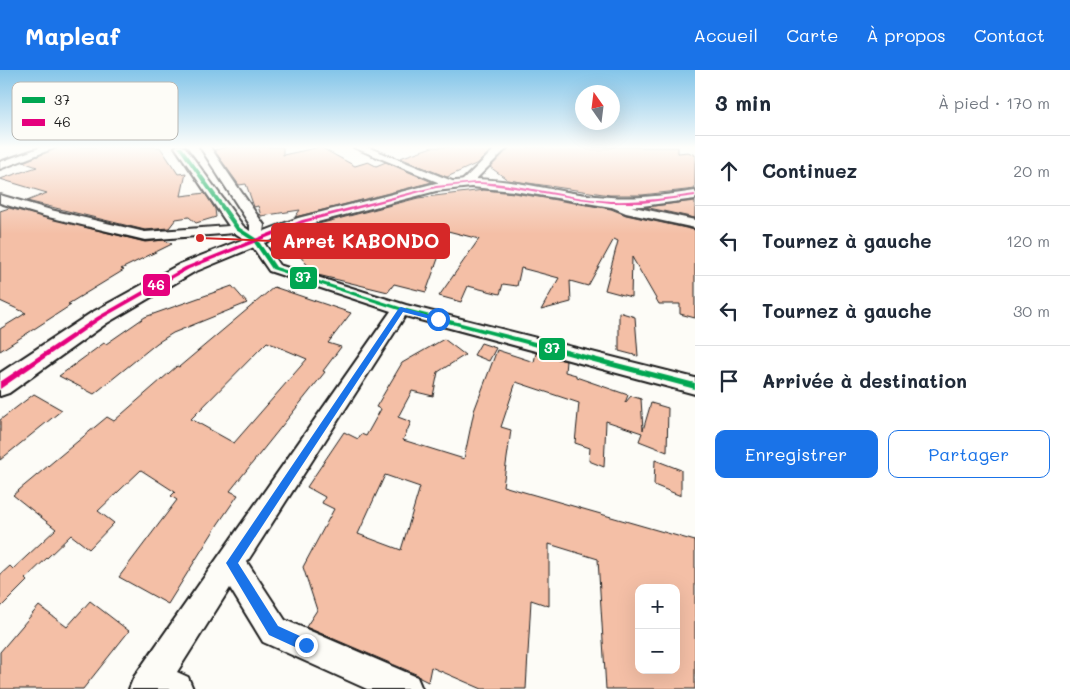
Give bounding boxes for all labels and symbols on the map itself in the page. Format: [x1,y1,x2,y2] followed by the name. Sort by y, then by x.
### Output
[12,82,178,140] legend
[575,85,620,130] north arrow
[54,90,70,109] text: 37
[54,112,71,131] text: 46
[272,224,449,258] callout: Arret KABONDO
[282,228,440,253] text: Arret KABONDO
[289,266,318,290] line badge: 37
[295,267,311,286] text: 37
[142,273,171,297] line badge: 46
[147,275,165,294] text: 46
[427,308,450,331] route start
[538,337,566,361] line badge: 37
[544,338,560,357] text: 37
[295,634,318,657] route end

